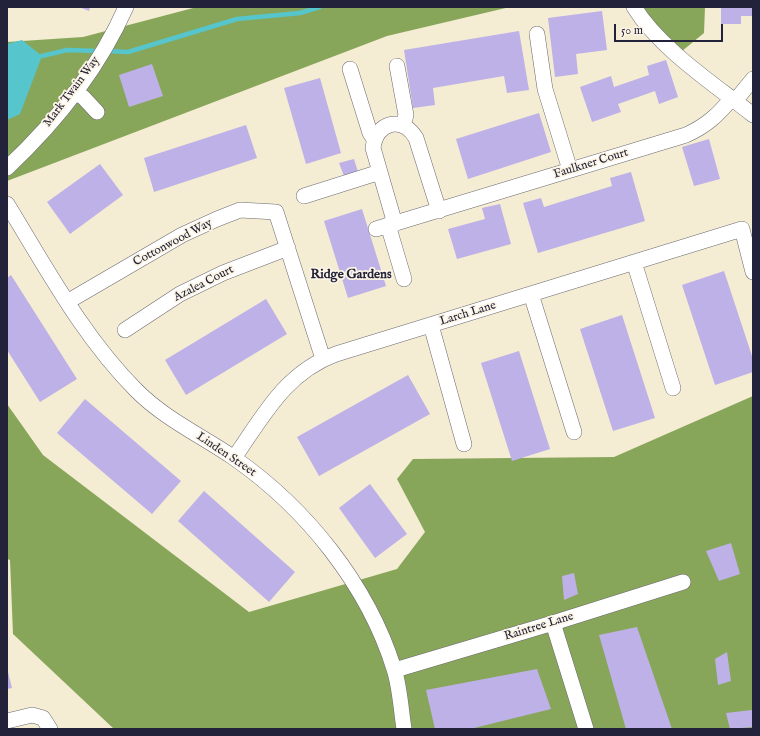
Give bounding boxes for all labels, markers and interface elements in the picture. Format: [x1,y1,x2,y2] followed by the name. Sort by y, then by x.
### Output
[616,16,725,42] scale bar
[621,23,643,38] text: 50 m
[41,54,103,130] street label: Mark Twain Way
[552,146,630,182] street label: Faulkner Court
[131,216,215,270] street label: Cottonwood Way
[172,263,236,305] street label: Azalea Court
[310,267,392,283] district label: Ridge Gardens
[438,299,498,329] street label: Larch Lane
[193,430,259,480] street label: Linden Street
[503,610,575,644] street label: Raintree Lane

